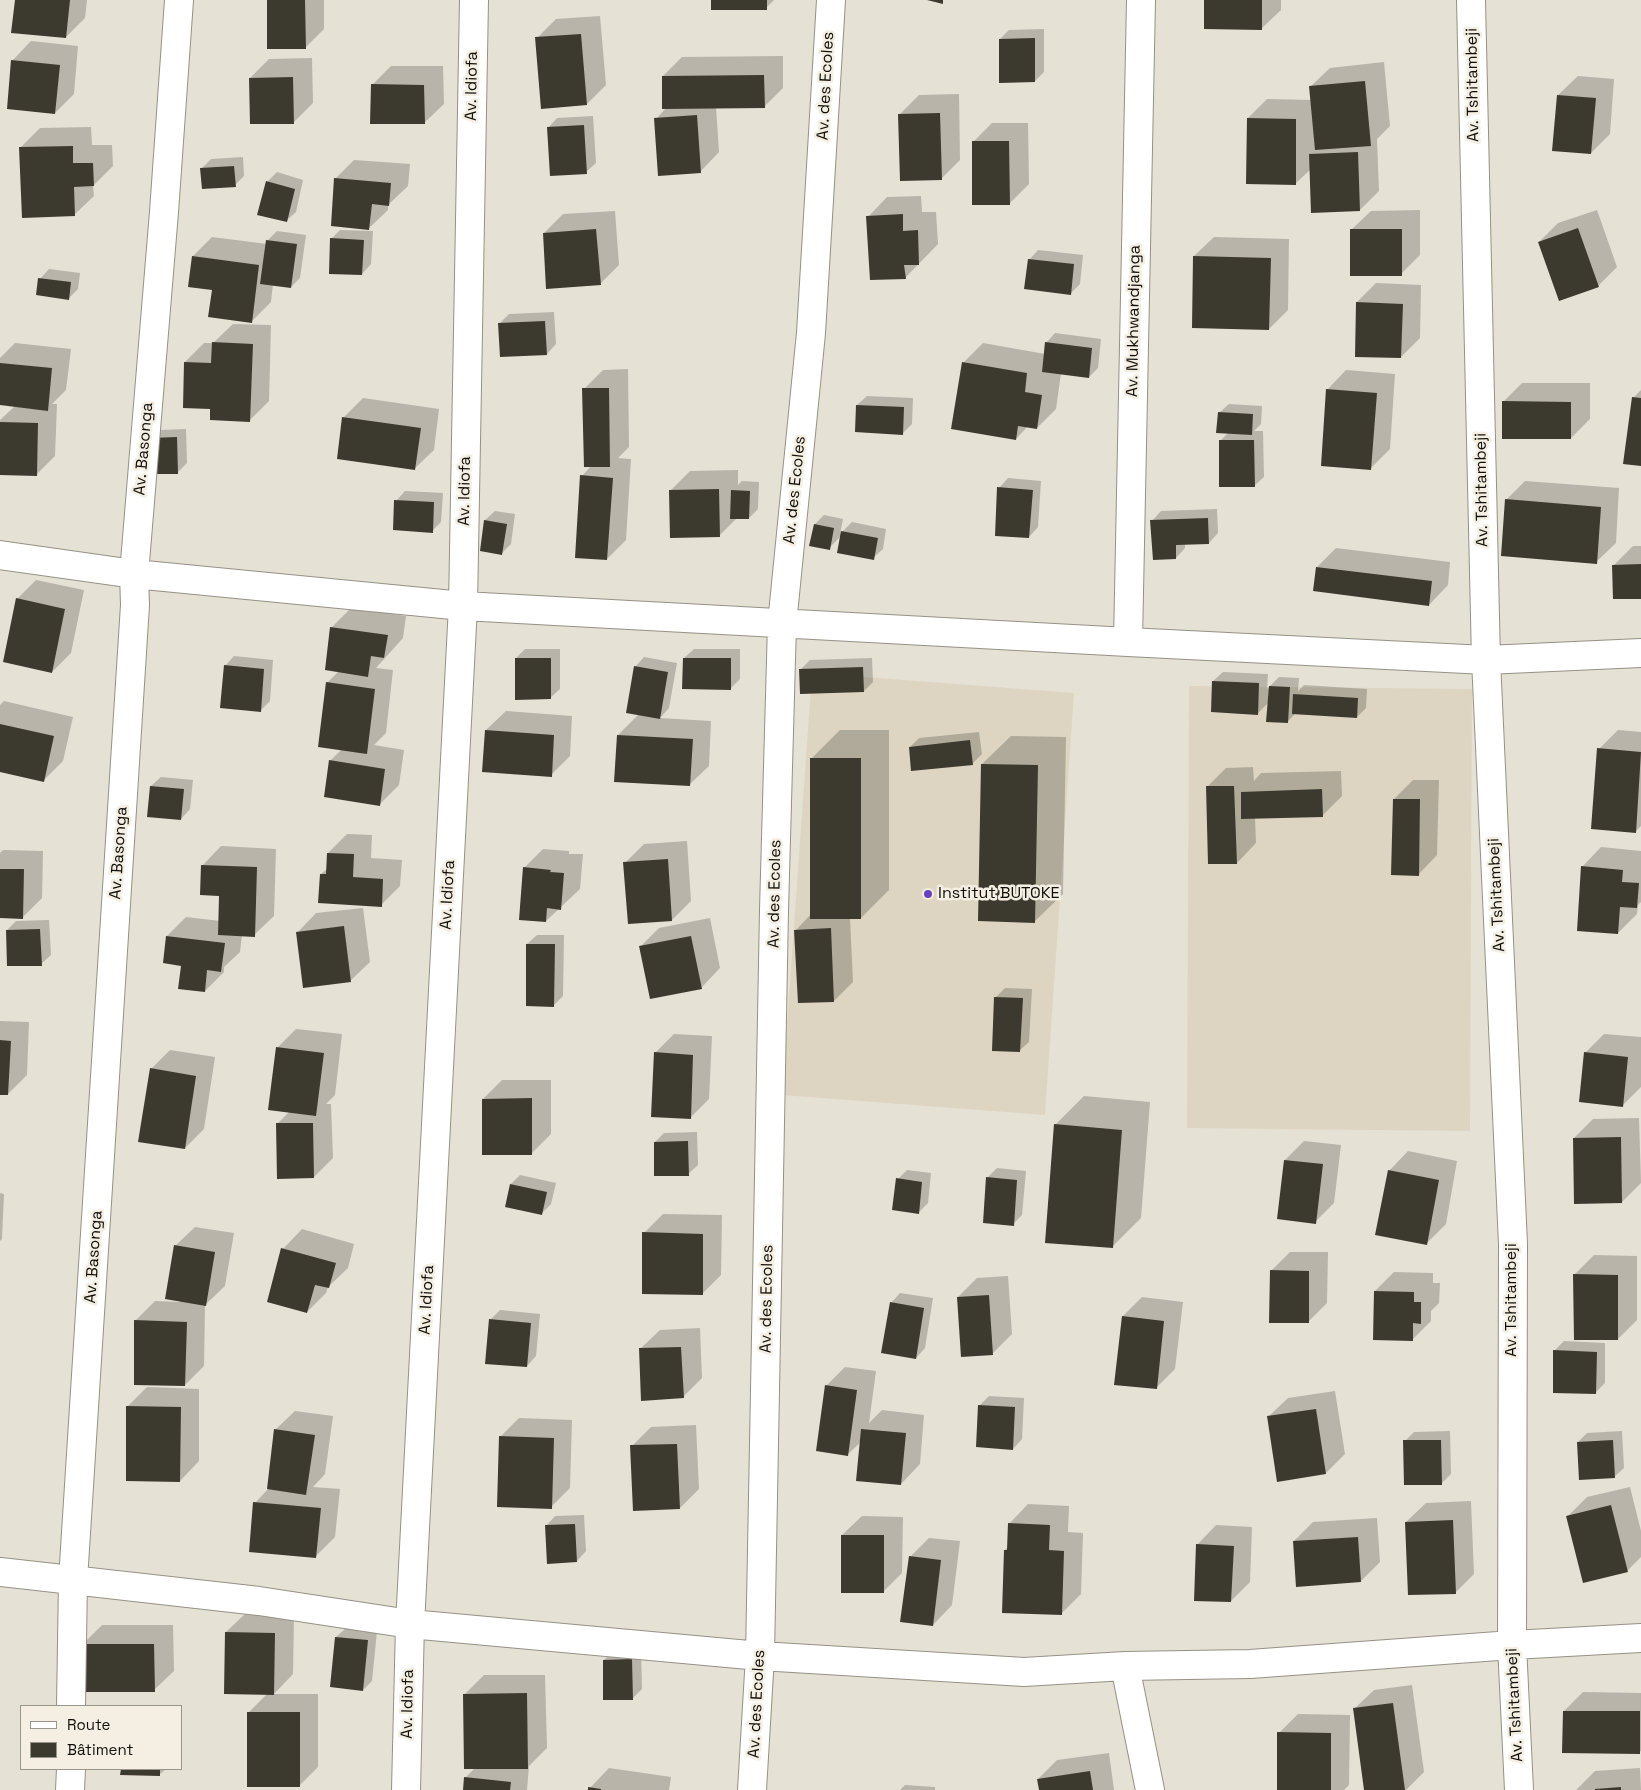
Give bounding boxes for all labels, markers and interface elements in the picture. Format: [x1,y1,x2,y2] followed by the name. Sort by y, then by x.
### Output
[1462,28,1484,142] street label: Av. Tshitambeji
[814,31,838,141] street label: Av. des Ecoles
[462,51,482,121] street label: Av. Idiofa
[1123,245,1145,397] street label: Av. Mukhwandjanga
[130,402,158,496] street label: Av. Basonga
[1471,433,1493,547] street label: Av. Tshitambeji
[780,435,810,545] street label: Av. des Ecoles
[455,456,475,526] street label: Av. Idiofa
[106,806,132,900] street label: Av. Basonga
[1484,838,1510,952] street label: Av. Tshitambeji
[764,840,786,948] street label: Av. des Ecoles
[437,860,459,930] street label: Av. Idiofa
[938,884,1059,904] place label: Institut BUTOKE
[922,888,934,900] marker: Institut BUTOKE
[81,1210,107,1304] street label: Av. Basonga
[1502,1243,1522,1357] street label: Av. Tshitambeji
[756,1245,778,1353] street label: Av. des Ecoles
[416,1265,438,1335] street label: Av. Idiofa
[1502,1648,1528,1762] street label: Av. Tshitambeji
[745,1649,769,1759] street label: Av. des Ecoles
[398,1669,418,1739] street label: Av. Idiofa
[20,1705,182,1770] legend
[67,1715,110,1734] text: Route
[67,1740,133,1759] text: Bâtiment

